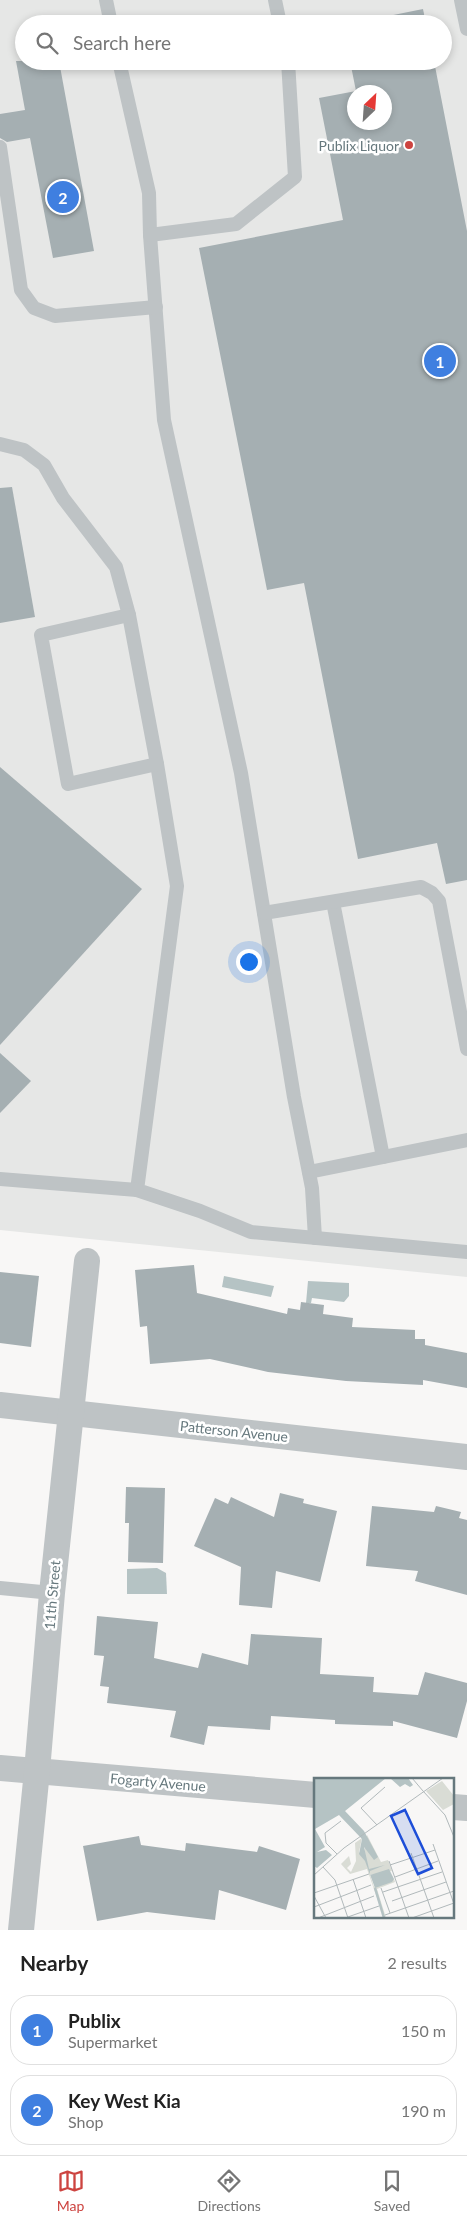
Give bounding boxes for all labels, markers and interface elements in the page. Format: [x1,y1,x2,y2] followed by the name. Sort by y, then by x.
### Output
[15,15,452,70] search box
[33,29,61,57] icon: search
[73,31,171,54] text: Search here
[347,85,392,130] north arrow
[319,137,399,154] place label: Publix Liquor
[403,139,415,151] marker: Publix Liquor
[47,178,79,216] pin: 2
[424,342,456,380] pin: 1
[236,949,262,975] your location
[179,1417,289,1445] street label: Patterson Avenue
[41,1560,63,1630] street label: 11th Street
[109,1769,207,1795] street label: Fogarty Avenue
[314,1778,454,1918] inset map
[20,1950,88,1975] text: Nearby
[387,1953,447,1972] text: 2 results
[68,2009,121,2032] text: Publix
[32,2021,42,2040] text: 1
[401,2021,446,2040] text: 150 m
[68,2032,157,2051] text: Supermarket
[68,2089,181,2112] text: Key West Kia
[32,2101,42,2120] text: 2
[401,2101,446,2120] text: 190 m
[68,2112,104,2131] text: Shop
[57,2167,85,2214] tab: Map
[198,2167,261,2214] tab: Directions
[374,2167,410,2214] tab: Saved

